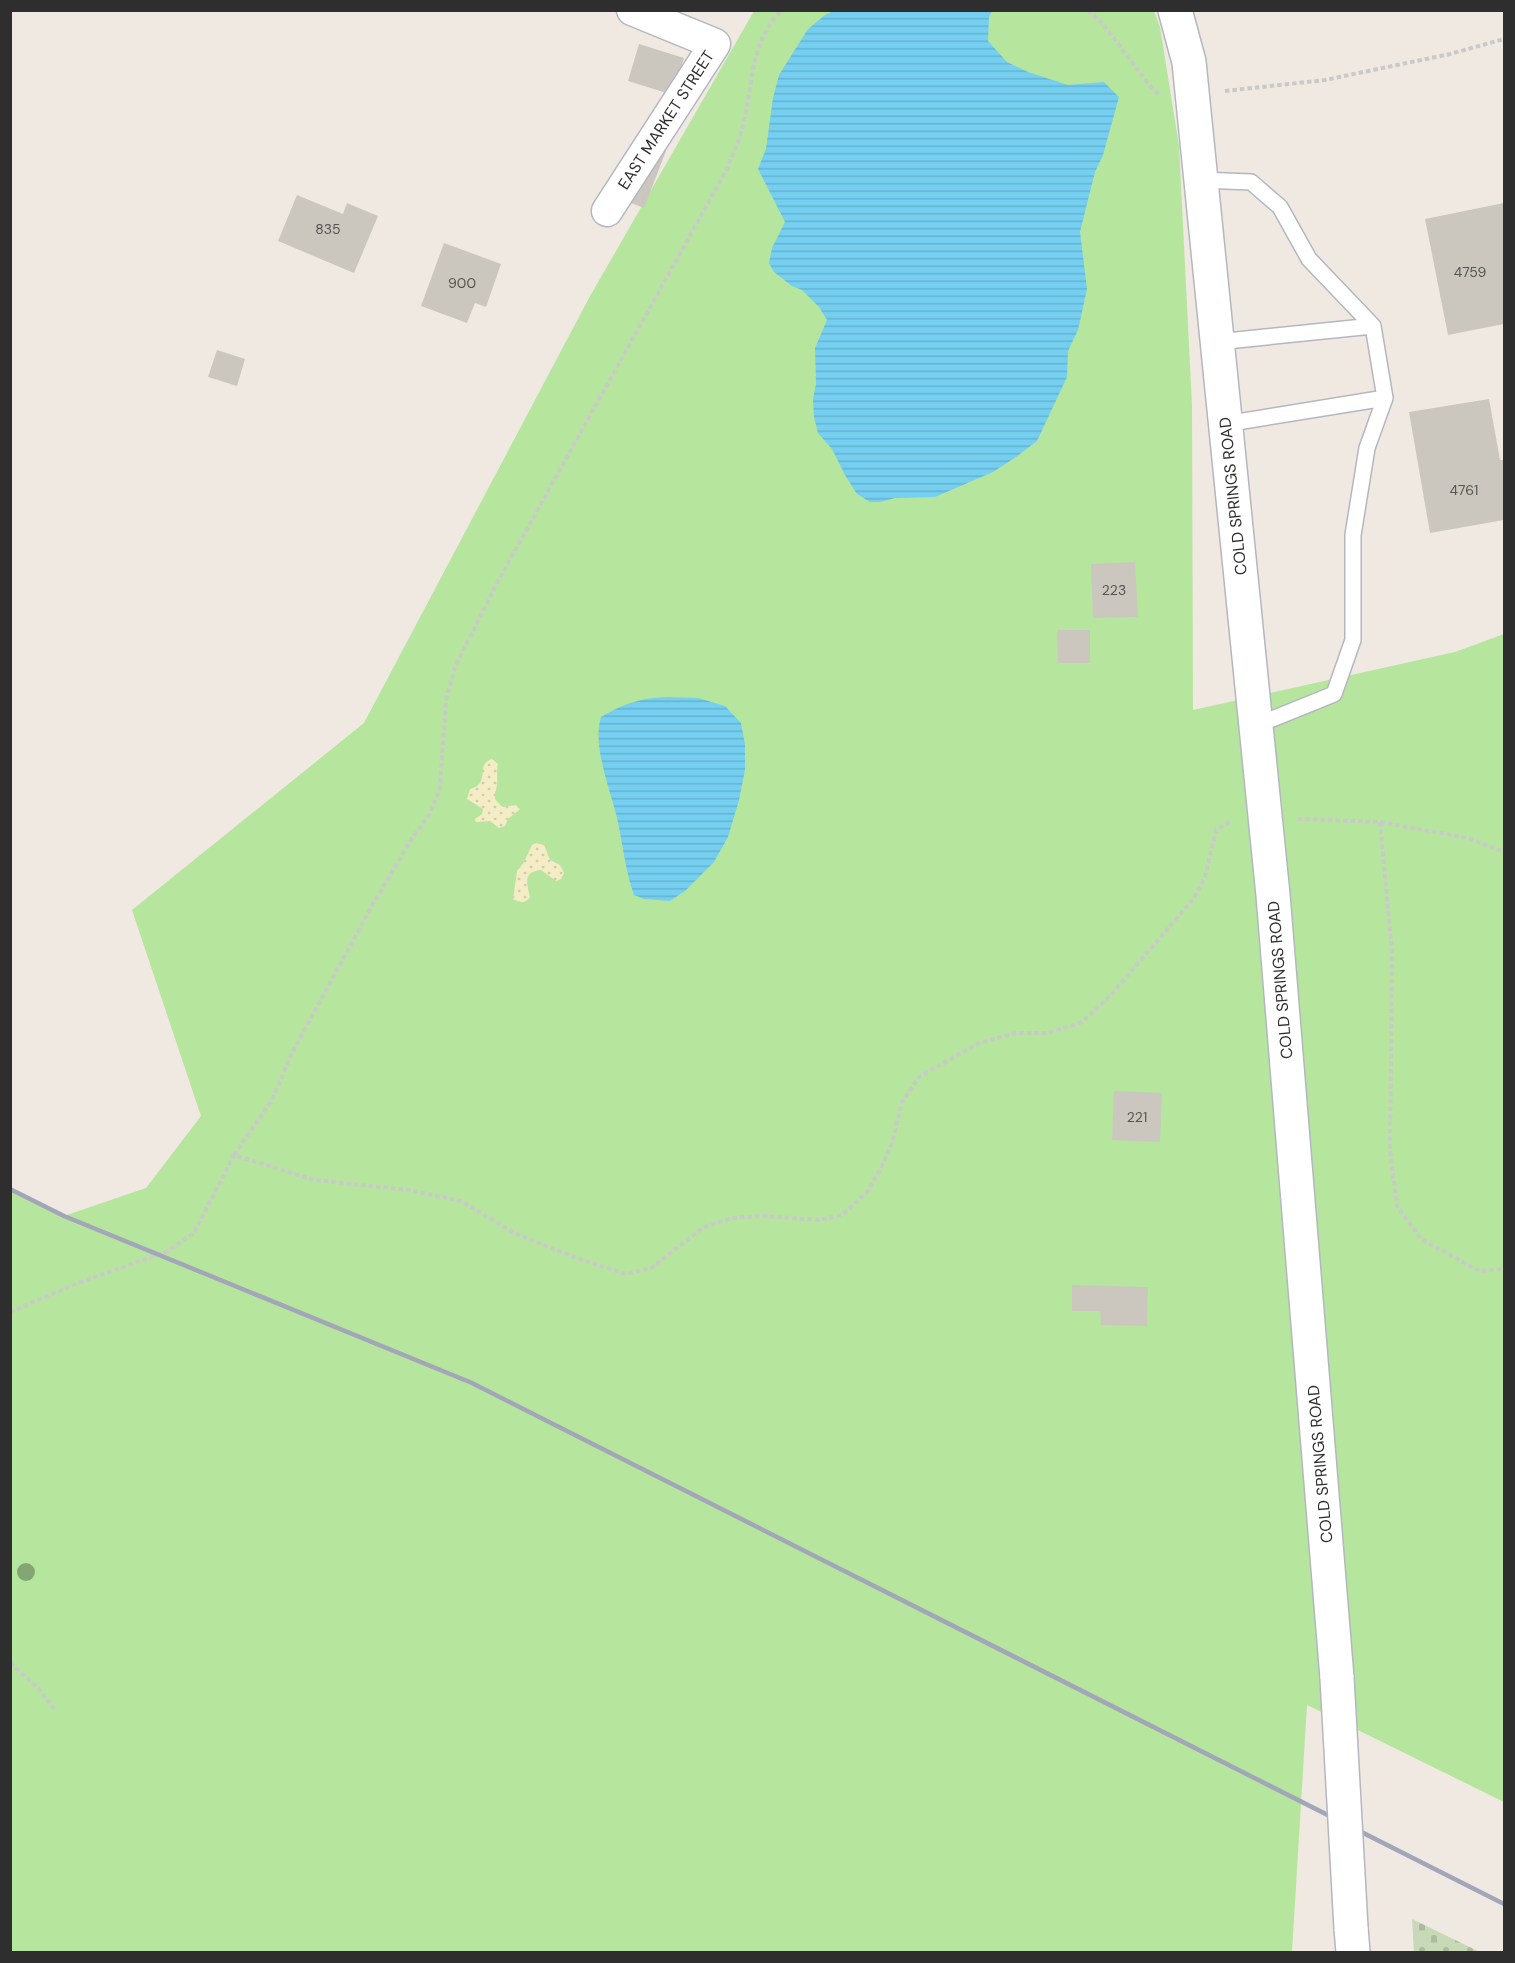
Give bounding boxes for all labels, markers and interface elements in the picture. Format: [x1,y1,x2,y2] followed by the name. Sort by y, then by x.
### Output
[613,46,719,194] street label: EAST MARKET STREET
[315,220,341,238] house number: 835
[1454,263,1486,281] house number: 4759
[448,274,476,292] house number: 900
[1214,416,1252,576] street label: COLD SPRINGS ROAD
[1450,481,1478,499] house number: 4761
[1102,581,1126,599] house number: 223
[1263,900,1297,1060] street label: COLD SPRINGS ROAD
[1127,1108,1147,1126] house number: 221
[1303,1384,1337,1544] street label: COLD SPRINGS ROAD

